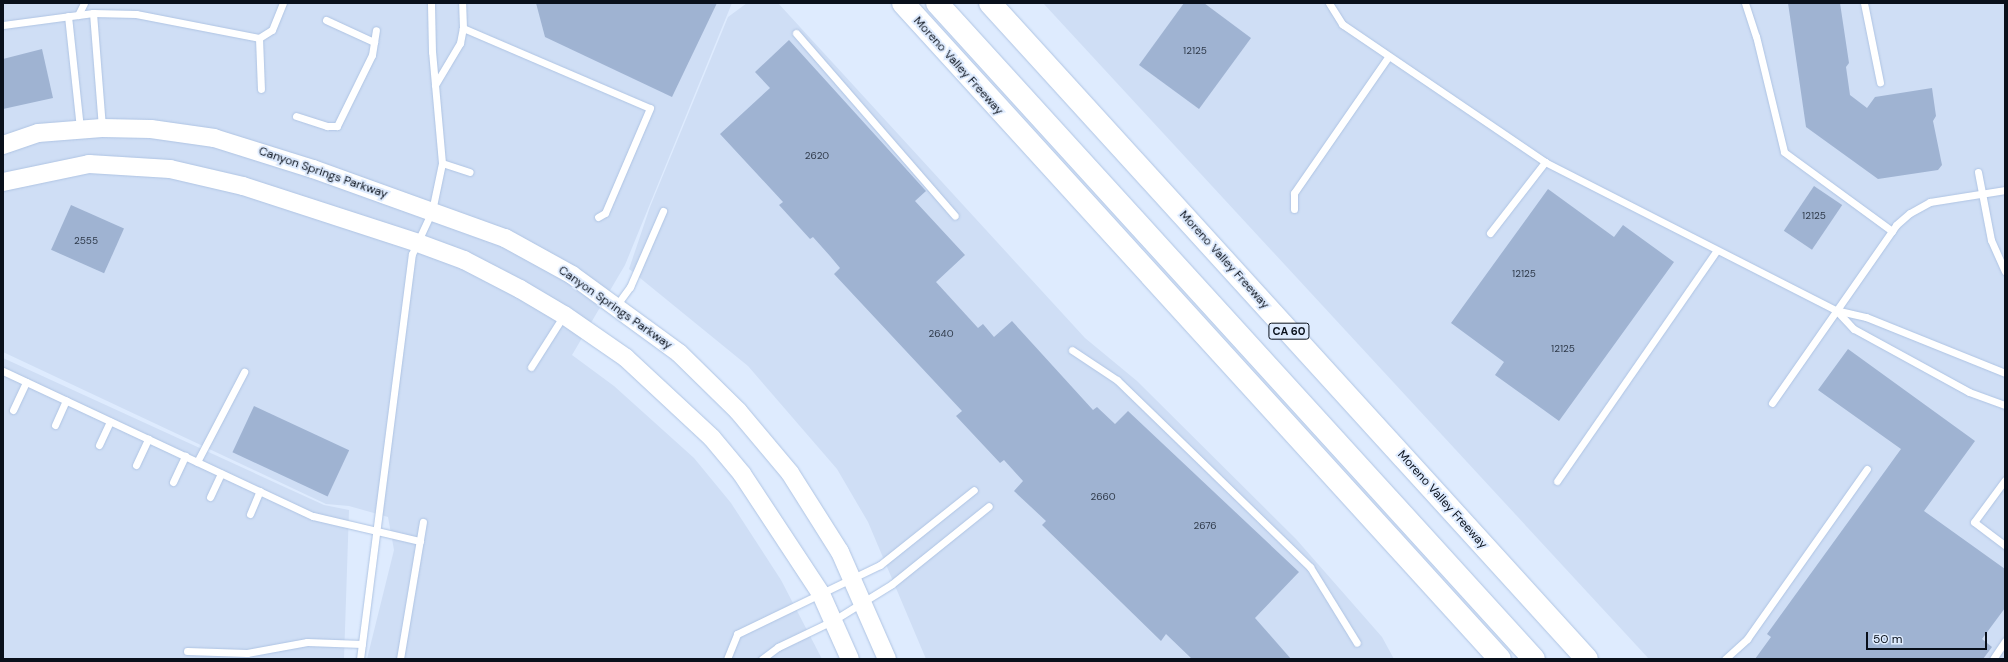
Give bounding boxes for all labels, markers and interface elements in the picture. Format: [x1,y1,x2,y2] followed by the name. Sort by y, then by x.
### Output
[910,14,1006,118] street label: Moreno Valley Freeway
[1183,45,1207,57] house number: 12125
[257,144,389,202] street label: Canyon Springs Parkway
[805,150,829,162] house number: 2620
[1176,208,1272,312] street label: Moreno Valley Freeway
[1802,210,1826,222] house number: 12125
[74,235,98,247] house number: 2555
[555,263,675,353] street label: Canyon Springs Parkway
[1512,268,1536,280] house number: 12125
[1268,322,1310,340] road number: CA 60
[929,328,953,340] house number: 2640
[1551,343,1575,355] house number: 12125
[1394,448,1490,552] street label: Moreno Valley Freeway
[1090,491,1116,503] house number: 2660
[1193,520,1217,532] house number: 2676
[1868,624,1989,650] scale bar
[1873,631,1902,647] text: 50 m

